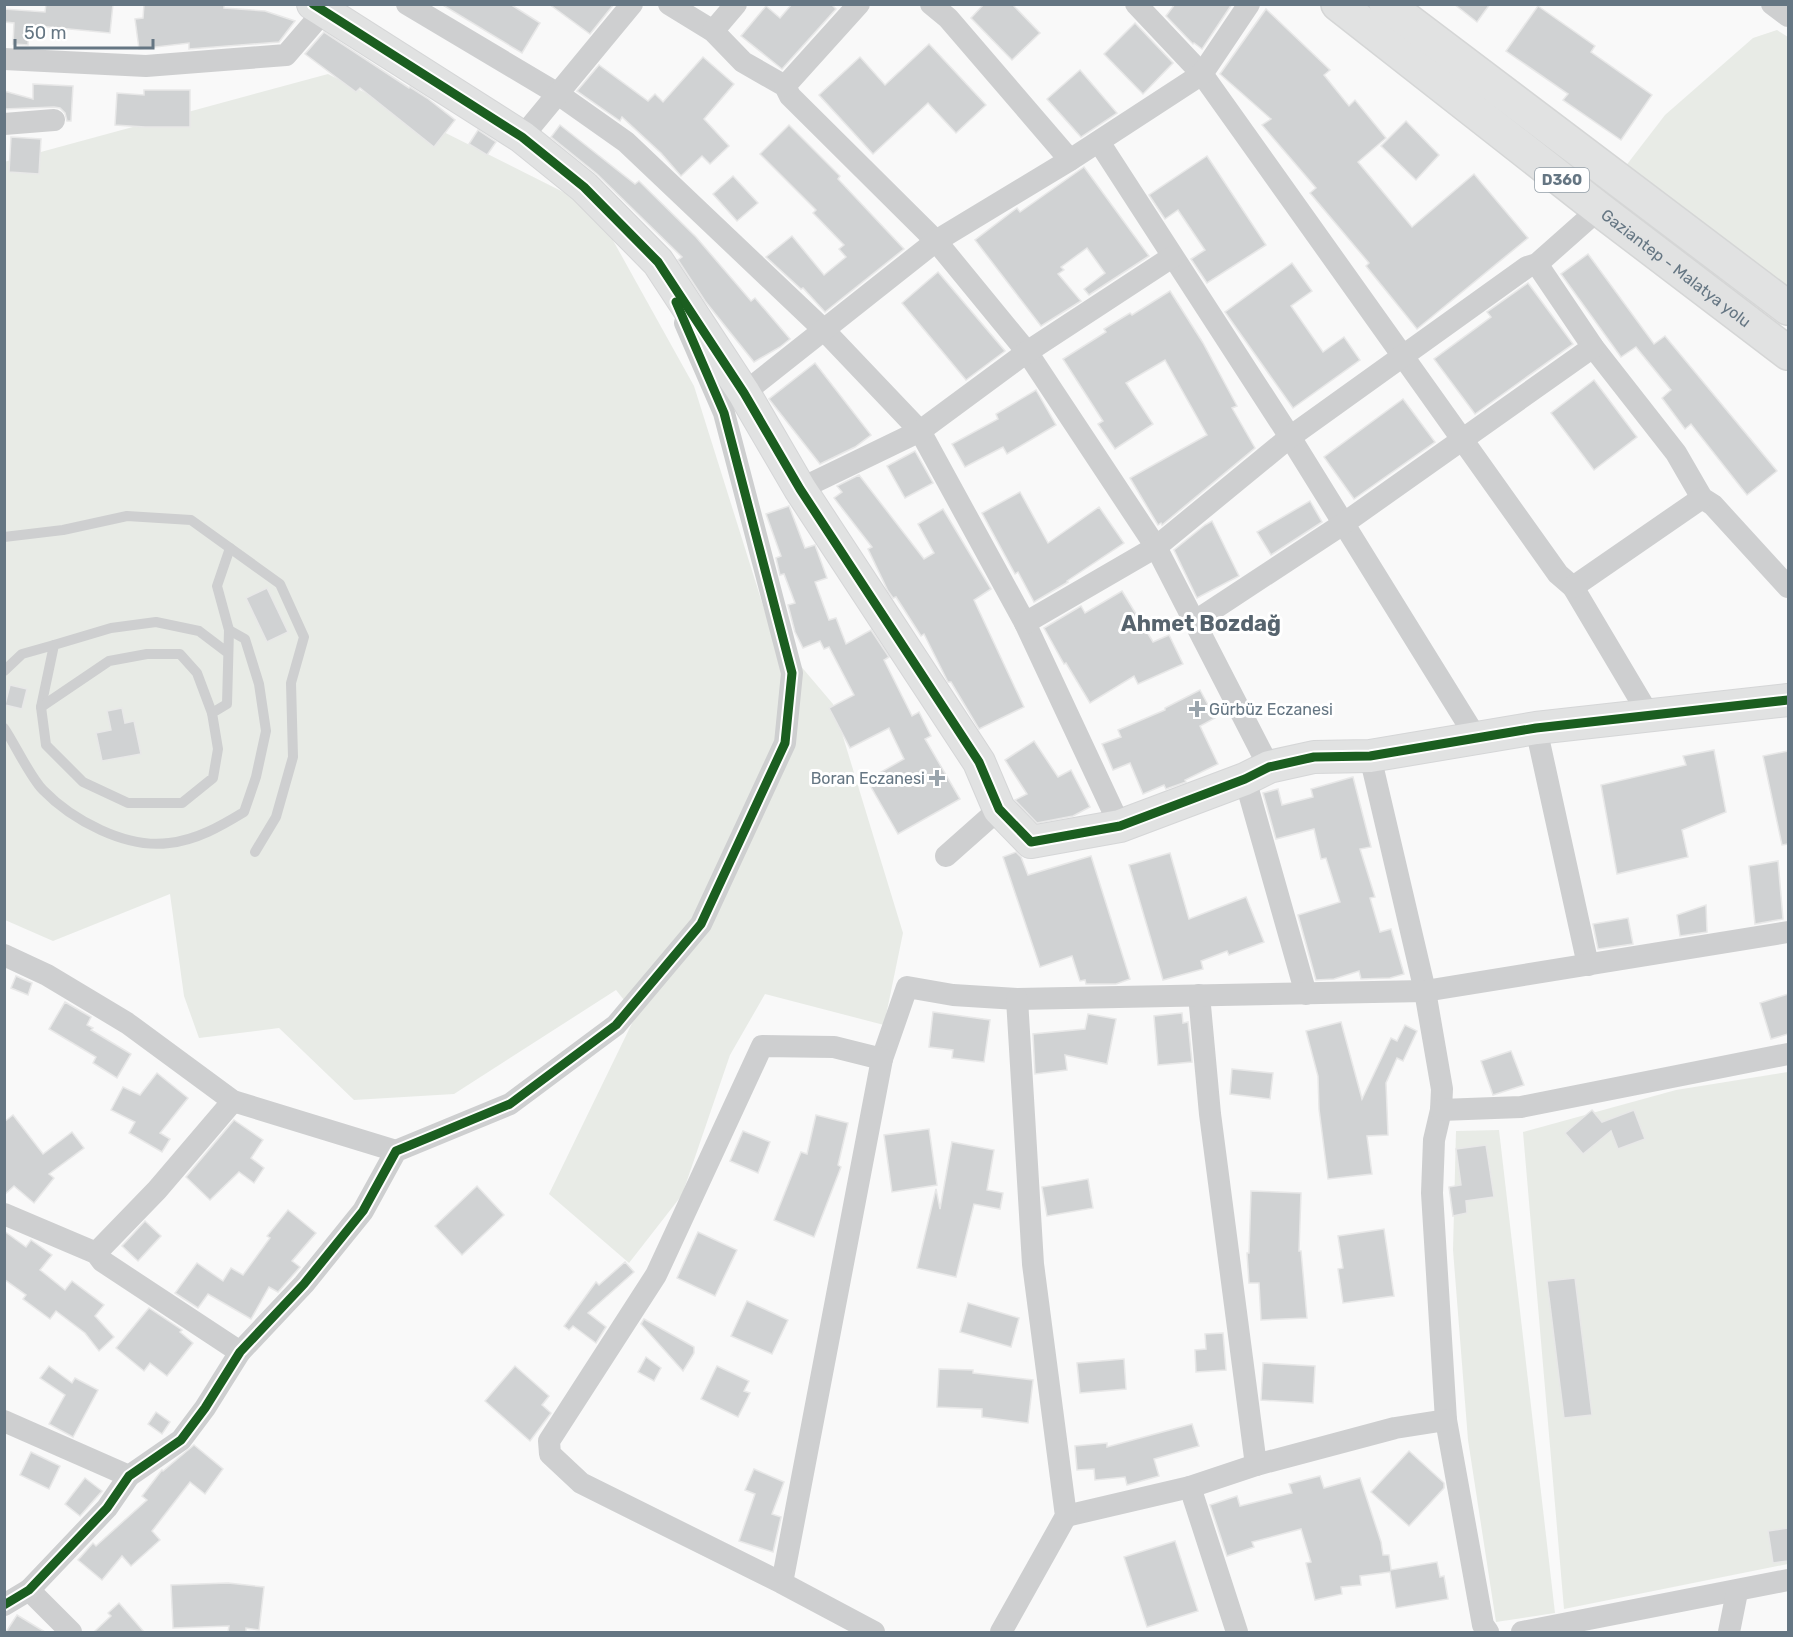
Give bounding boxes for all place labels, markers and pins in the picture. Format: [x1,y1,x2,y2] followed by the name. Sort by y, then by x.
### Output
[1209,700,1333,719] place label: Gürbüz Eczanesi
[1190,702,1204,716] marker: Gürbüz Eczanesi
[811,769,925,788] place label: Boran Eczanesi
[930,771,944,785] marker: Boran Eczanesi

